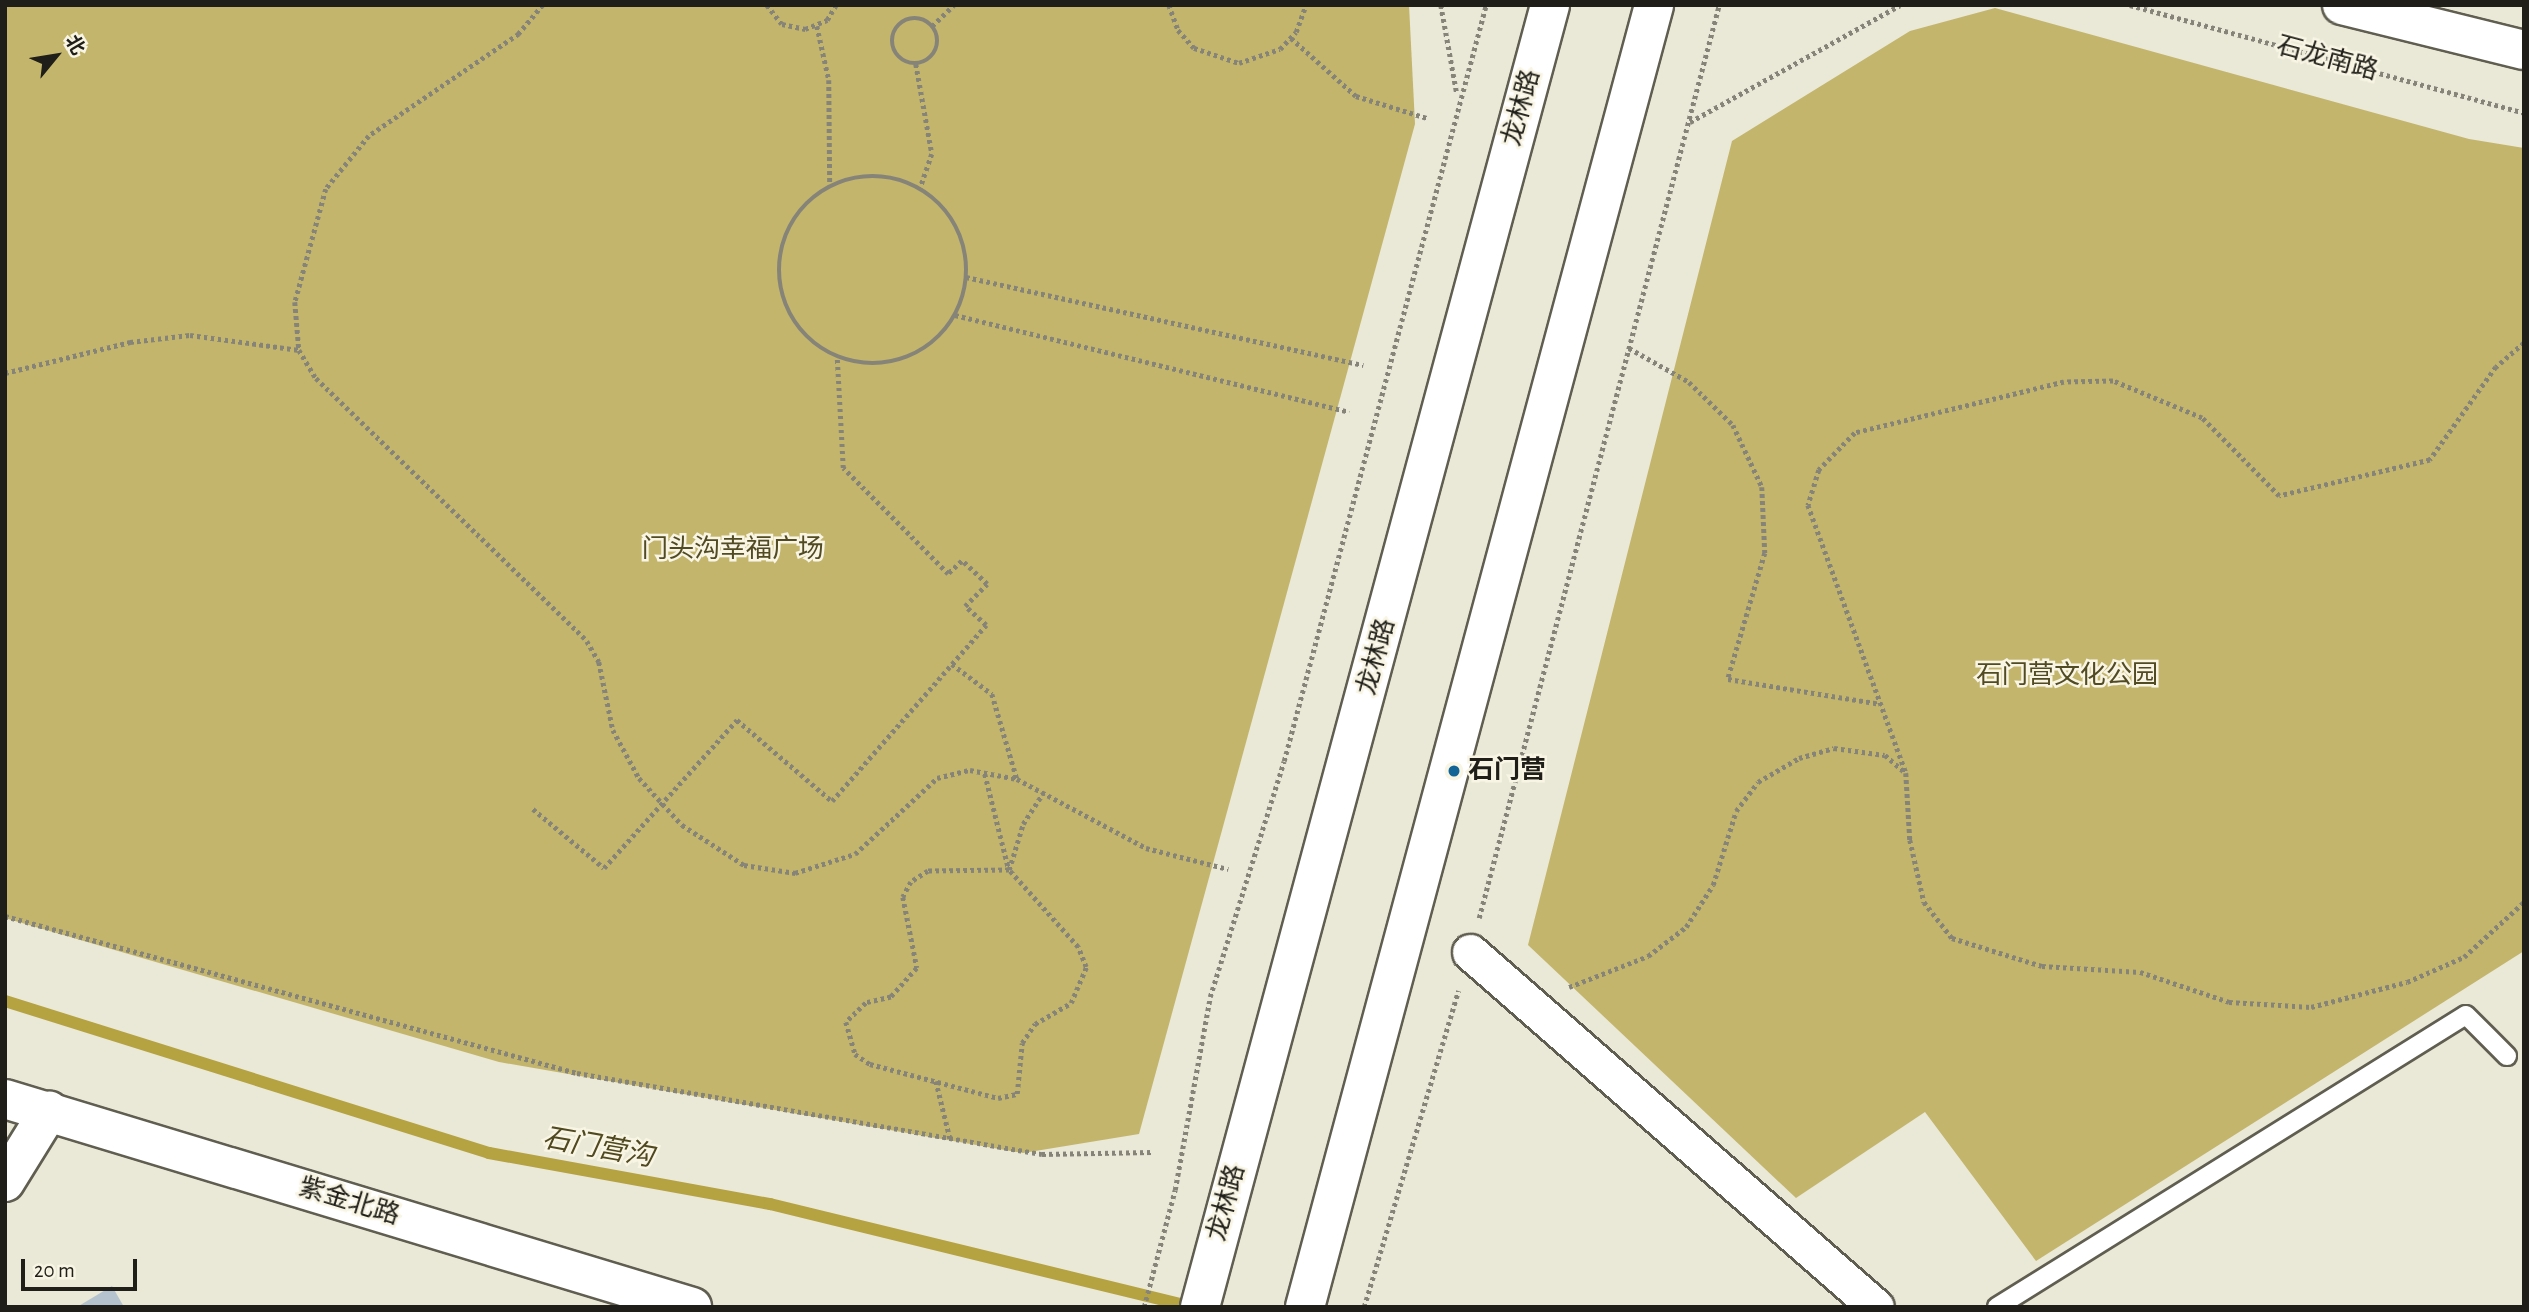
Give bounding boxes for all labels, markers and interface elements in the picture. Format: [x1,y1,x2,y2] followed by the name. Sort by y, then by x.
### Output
[21,21,91,91] north arrow
[2273,30,2381,88] street label: 石龙南路
[62,32,88,58] text: 北
[1497,66,1547,150] street label: 龙林路
[642,534,824,566] park label: 门头沟幸福广场
[1352,615,1402,699] street label: 龙林路
[1976,660,2158,692] park label: 石门营文化公园
[1468,755,1546,787] place label: 石门营
[1446,763,1462,779] marker: 石门营
[540,1122,656,1174] water label: 石门营沟
[1202,1161,1252,1245] street label: 龙林路
[295,1172,403,1232] street label: 紫金北路
[24,1246,140,1290] scale bar
[34,1260,75,1281] text: 20 m

